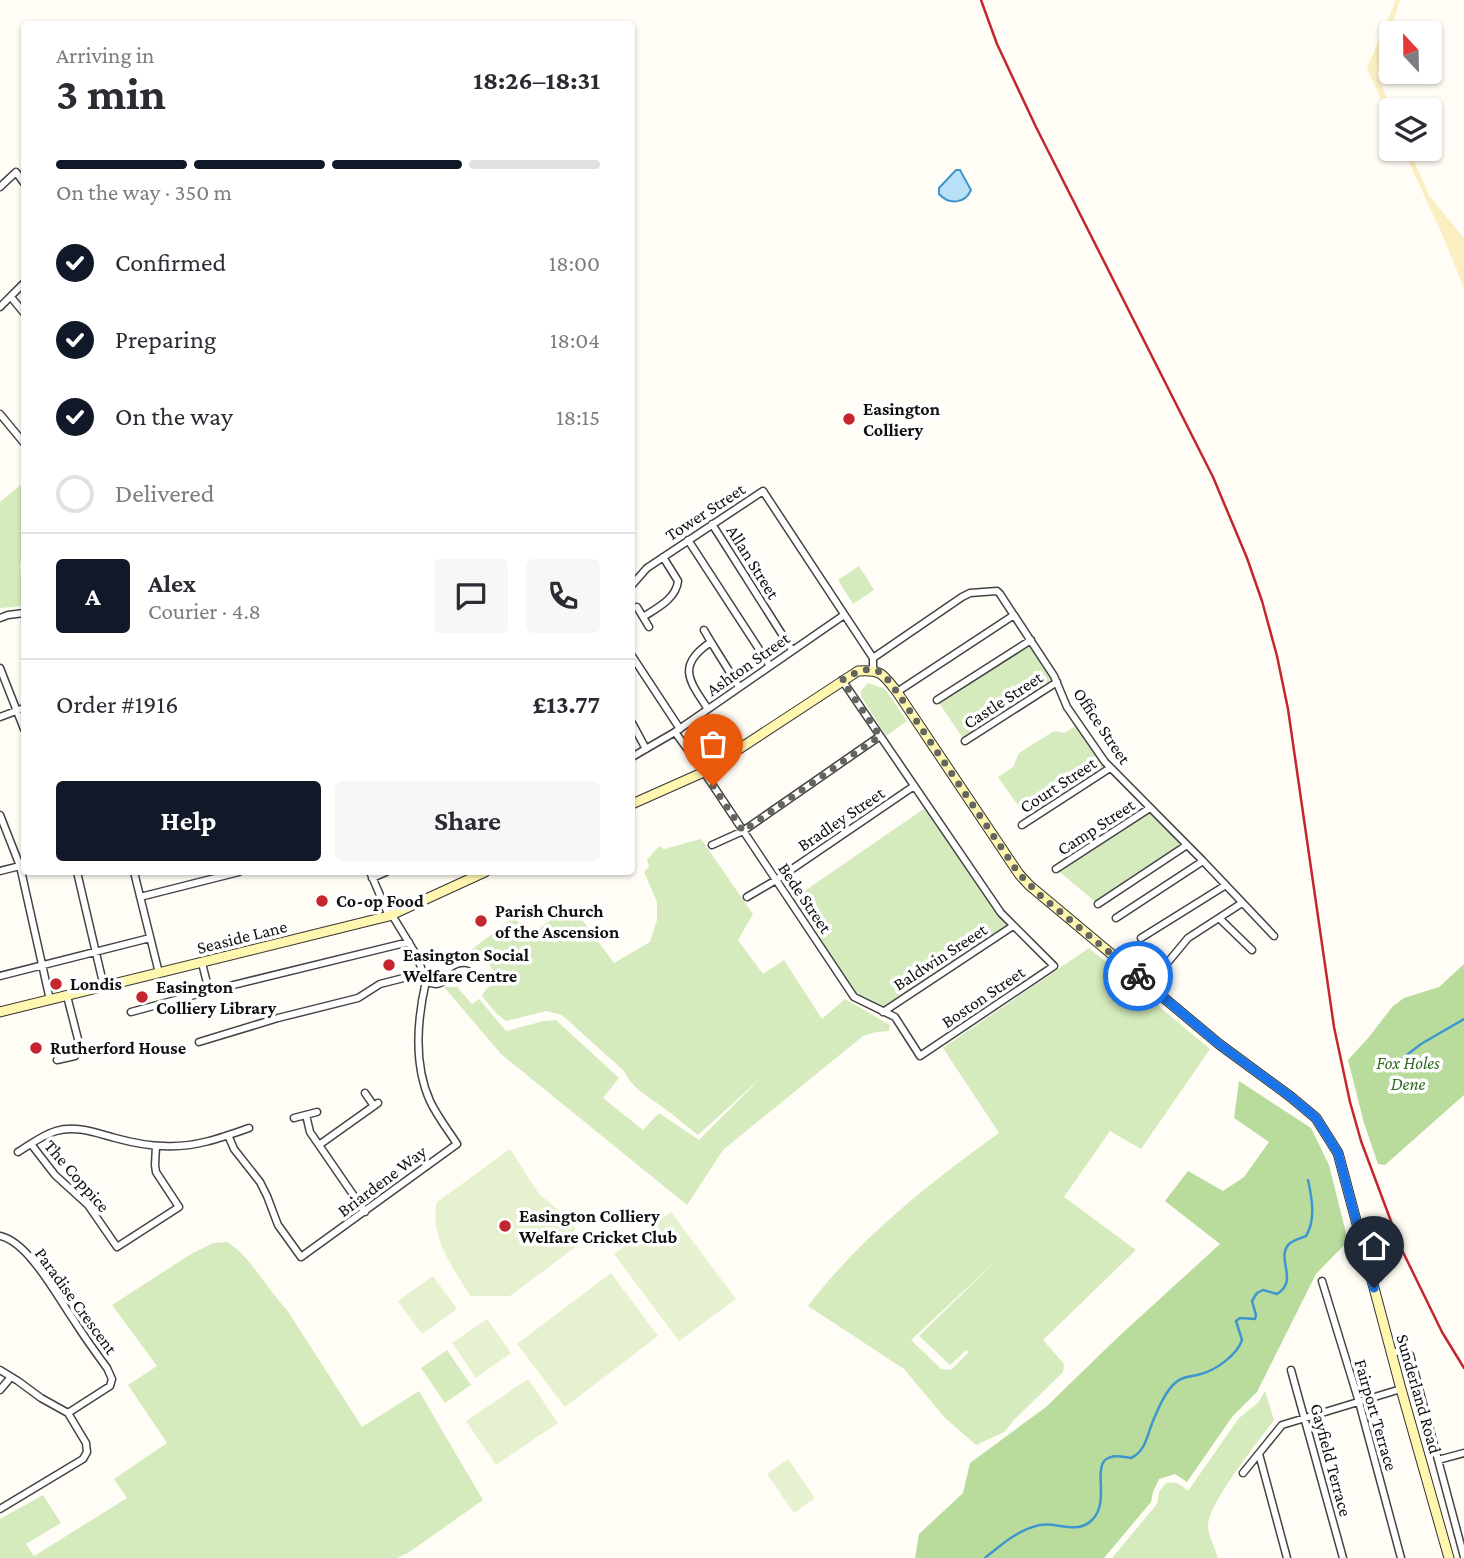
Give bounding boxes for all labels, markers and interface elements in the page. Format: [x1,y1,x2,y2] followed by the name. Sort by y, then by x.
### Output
[1379,21,1442,84] north arrow
[1379,21,1442,161] map controls
[56,42,154,68] text: Arriving in
[473,66,600,95] text: 18:26–18:31
[56,68,166,119] text: 3 min
[1379,98,1442,161] button: layers
[56,179,232,205] text: On the way · 350 m
[56,244,94,282] icon: check
[115,248,226,277] text: Confirmed
[549,250,600,276] text: 18:00
[56,321,94,359] icon: check
[115,325,216,354] text: Preparing
[550,327,600,353] text: 18:04
[56,398,94,436] icon: check
[863,399,941,440] place label: Easington Colliery
[115,402,233,431] text: On the way
[556,404,600,430] text: 18:15
[841,411,857,427] marker: Easington Colliery
[661,478,749,545] street label: Tower Street
[115,479,214,508] text: Delivered
[722,521,784,603] street label: Allan Street
[434,559,508,633] button: chat
[526,559,600,633] button: phone
[148,569,196,598] text: Alex
[85,582,101,611] text: A
[148,598,261,624] text: Courier · 4.8
[703,627,794,700] street label: Ashton Street
[960,667,1047,733] street label: Castle Street
[1069,684,1135,769] street label: Office Street
[56,690,178,719] text: Order #1916
[532,690,600,719] text: £13.77
[683,714,743,786] pin
[694,725,732,763] icon: bag
[1016,752,1101,817] street label: Court Street
[56,781,321,861] button: Help
[335,781,600,861] button: Share
[794,782,889,855] street label: Bradley Street
[1054,794,1139,859] street label: Camp Street
[774,859,836,938] street label: Bede Street
[336,891,424,911] place label: Co-op Food
[314,893,330,909] marker: Co-op Food
[495,901,620,942] place label: Parish Church of the Ascension
[473,913,489,929] marker: Parish Church of the Ascension
[195,916,289,958] street label: Seaside Lane
[889,919,991,995] street label: Baldwin Sreeet
[1103,941,1173,1011] courier
[402,945,529,986] place label: Easington Social Welfare Centre
[381,957,397,973] marker: Easington Social Welfare Centre
[1119,957,1157,995] icon: bike
[938,961,1029,1032] street label: Boston Street
[70,974,122,994] place label: Londis
[48,976,64,992] marker: Londis
[156,977,276,1018] place label: Easington Colliery Library
[134,989,150,1005] marker: Easington Colliery Library
[50,1038,186,1058] place label: Rutherford House
[28,1040,44,1056] marker: Rutherford House
[1376,1053,1440,1094] park label: Fox Holes Dene
[40,1136,114,1216] street label: The Coppice
[334,1141,431,1221] street label: Briardene Way
[518,1206,678,1247] place label: Easington Colliery Welfare Cricket Club
[1344,1216,1404,1288] pin
[497,1218,513,1234] marker: Easington Colliery Welfare Cricket Club
[1355,1227,1393,1265] icon: home
[31,1244,122,1359] street label: Paradise Crescent
[1392,1332,1446,1457] street label: Sunderland Road
[1351,1357,1401,1473] street label: Fairport Terrace
[1306,1401,1356,1519] street label: Gayfield Terrace

